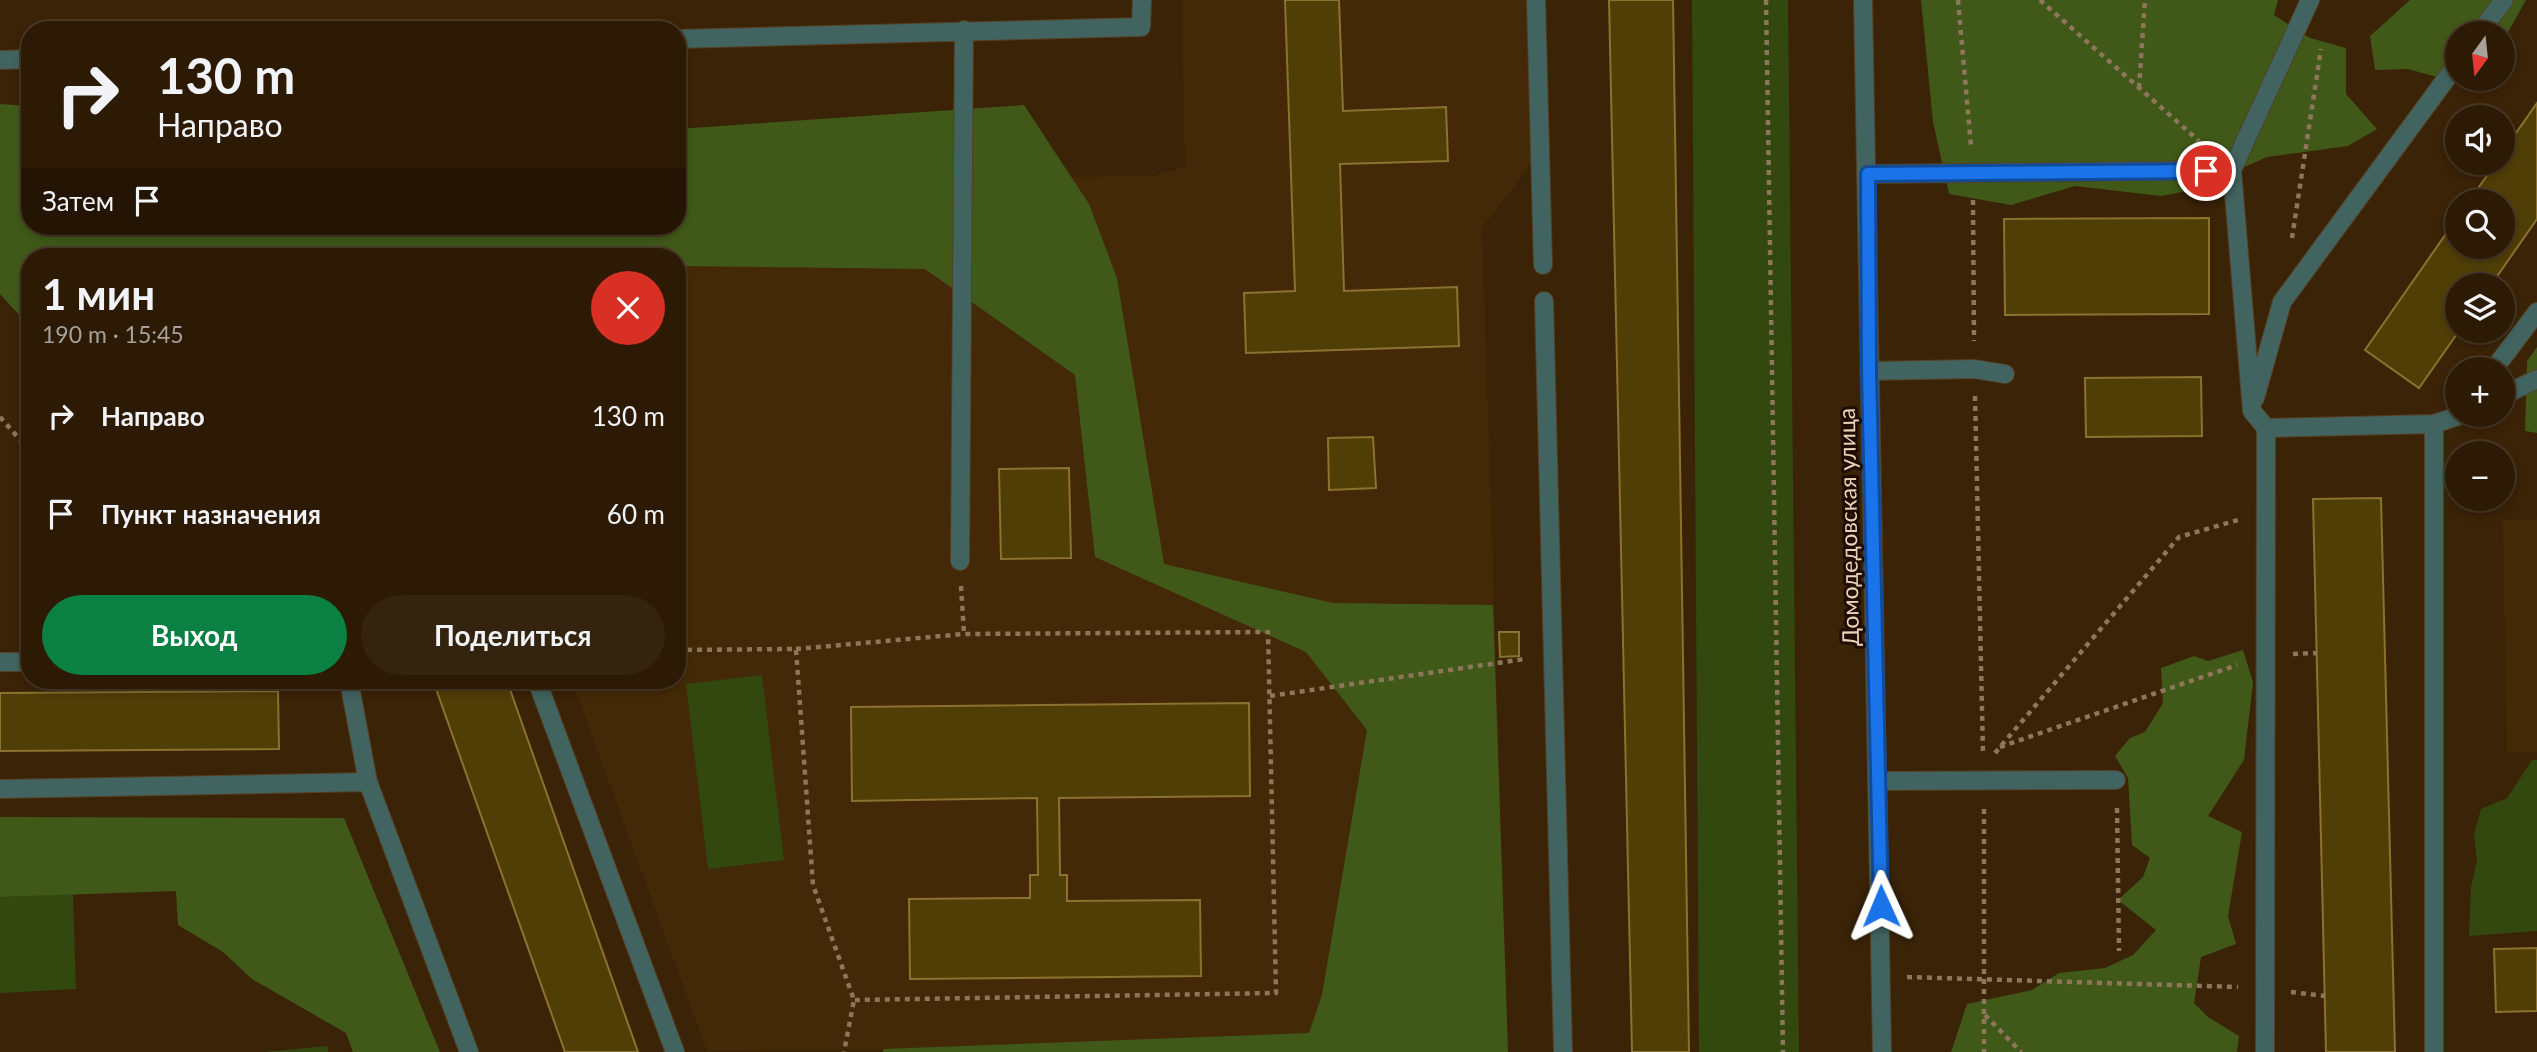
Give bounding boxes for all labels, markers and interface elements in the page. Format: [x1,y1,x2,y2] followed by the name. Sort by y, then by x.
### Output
[2445,21,2515,91] north arrow
[2445,21,2515,511] map controls
[157,46,295,104] text: 130 m
[42,49,133,140] icon: right
[157,105,283,144] text: Направо
[2445,105,2515,175] button: sound
[2176,141,2236,201] pin
[2187,152,2225,190] icon: arrive
[128,182,166,220] icon: arrive
[42,185,114,217] text: Затем
[2445,189,2515,259] button: search
[42,269,155,319] text: 1 мин
[591,271,665,345] button: close
[2445,273,2515,343] button: layers
[42,320,184,348] text: 190 m · 15:45
[2445,357,2515,427] button: +
[42,397,80,435] icon: right
[101,400,205,432] text: Направо
[592,400,665,432] text: 130 m
[1832,408,1864,646] street label: Домодедовская улица
[2445,441,2515,511] button: −
[42,495,80,533] icon: arrive
[101,498,321,530] text: Пункт назначения
[607,498,665,530] text: 60 m
[42,595,347,675] button: Выход
[361,595,665,675] button: Поделиться
[1844,869,1918,943] position arrow

